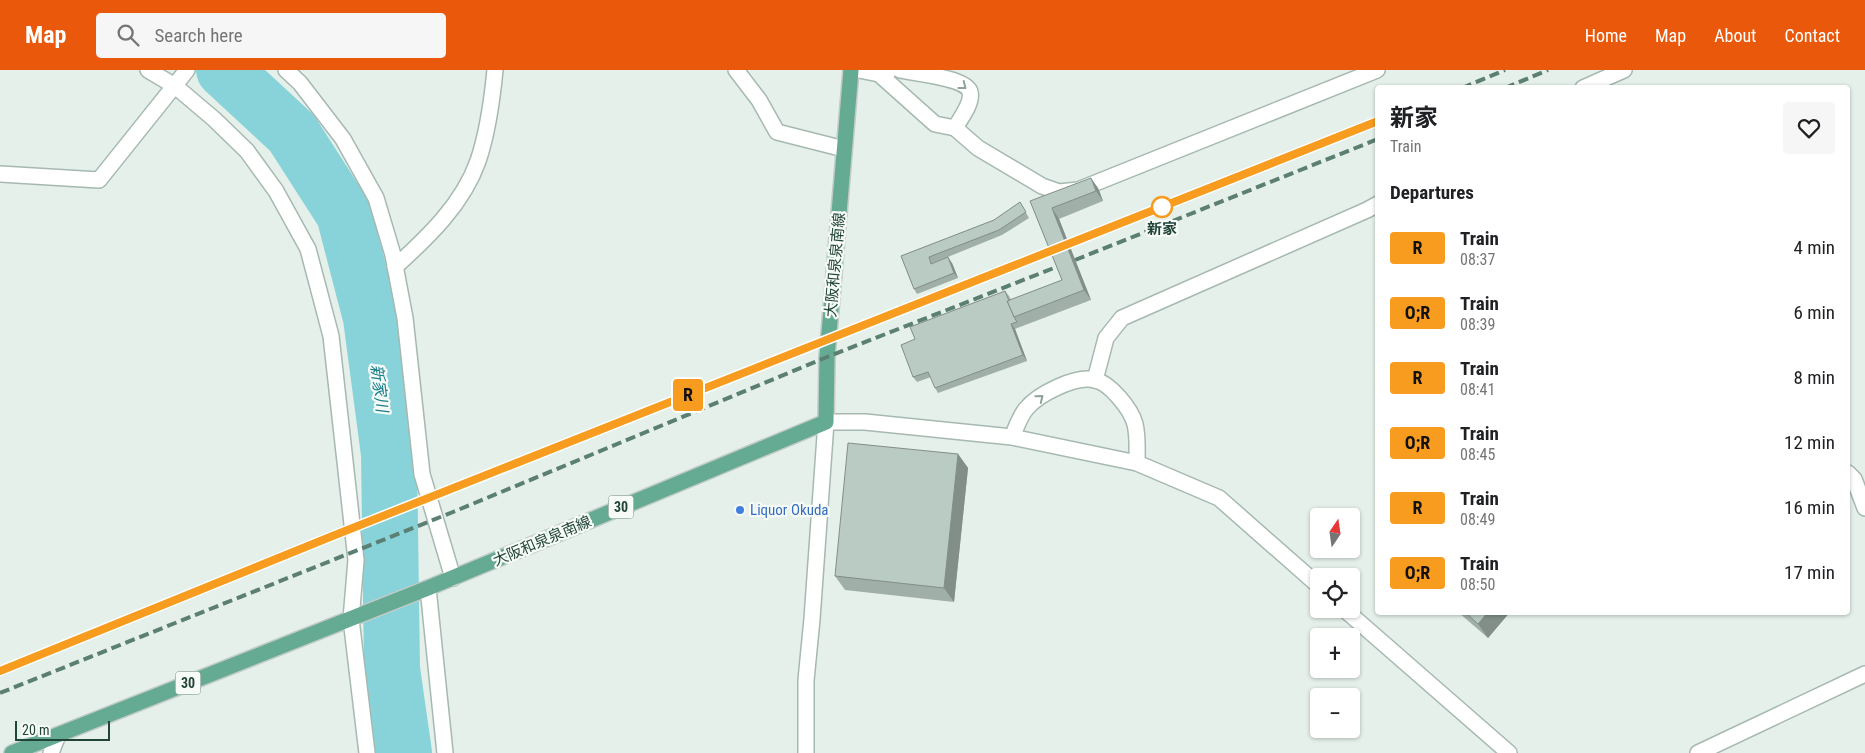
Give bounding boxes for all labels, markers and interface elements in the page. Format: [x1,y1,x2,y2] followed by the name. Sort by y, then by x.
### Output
[96,13,446,58] search box
[25,21,66,49] text: Map
[114,21,142,49] icon: search
[154,24,243,47] text: Search here
[1585,25,1627,46] text: Home
[1655,25,1686,46] text: Map
[1714,25,1756,46] text: About
[1784,25,1840,46] text: Contact
[958,80,967,89] one-way arrow
[1783,102,1835,154] button: heart
[1390,104,1438,132] text: 新家
[1390,137,1421,156] text: Train
[1390,181,1474,204] text: Departures
[1151,196,1173,218] marker: 新家
[821,212,849,318] street label: 大阪和泉泉南線
[1147,220,1177,238] place label: 新家
[1460,227,1499,250] text: Train
[1793,236,1835,259] text: 4 min
[1413,237,1422,258] text: R
[1460,250,1495,269] text: 08:37
[1460,292,1499,315] text: Train
[1793,301,1835,324] text: 6 min
[1405,302,1430,323] text: O;R
[1460,315,1495,334] text: 08:39
[1460,357,1499,380] text: Train
[367,363,392,415] water label: 新家川
[1793,366,1835,389] text: 8 min
[1413,367,1422,388] text: R
[672,379,704,411] line badge: R
[1460,380,1495,399] text: 08:41
[683,384,693,405] text: R
[1034,394,1043,403] one-way arrow
[1460,422,1499,445] text: Train
[1784,431,1835,454] text: 12 min
[1405,432,1430,453] text: O;R
[1460,445,1495,464] text: 08:45
[1460,487,1499,510] text: Train
[608,496,634,518] road number: 30
[1784,496,1835,519] text: 16 min
[1413,497,1422,518] text: R
[750,501,829,519] place label: Liquor Okuda
[734,504,746,516] marker: Liquor Okuda
[1310,508,1360,558] north arrow
[1310,508,1360,738] map controls
[1460,510,1495,529] text: 08:49
[490,512,594,570] street label: 大阪和泉泉南線
[1460,552,1499,575] text: Train
[1784,561,1835,584] text: 17 min
[1405,562,1430,583] text: O;R
[1310,568,1360,618] button: locate
[1460,575,1495,594] text: 08:50
[1310,628,1360,678] button: +
[176,672,200,694] road number: 30
[1310,688,1360,738] button: −
[15,718,110,741] scale bar
[22,722,50,738] text: 20 m

